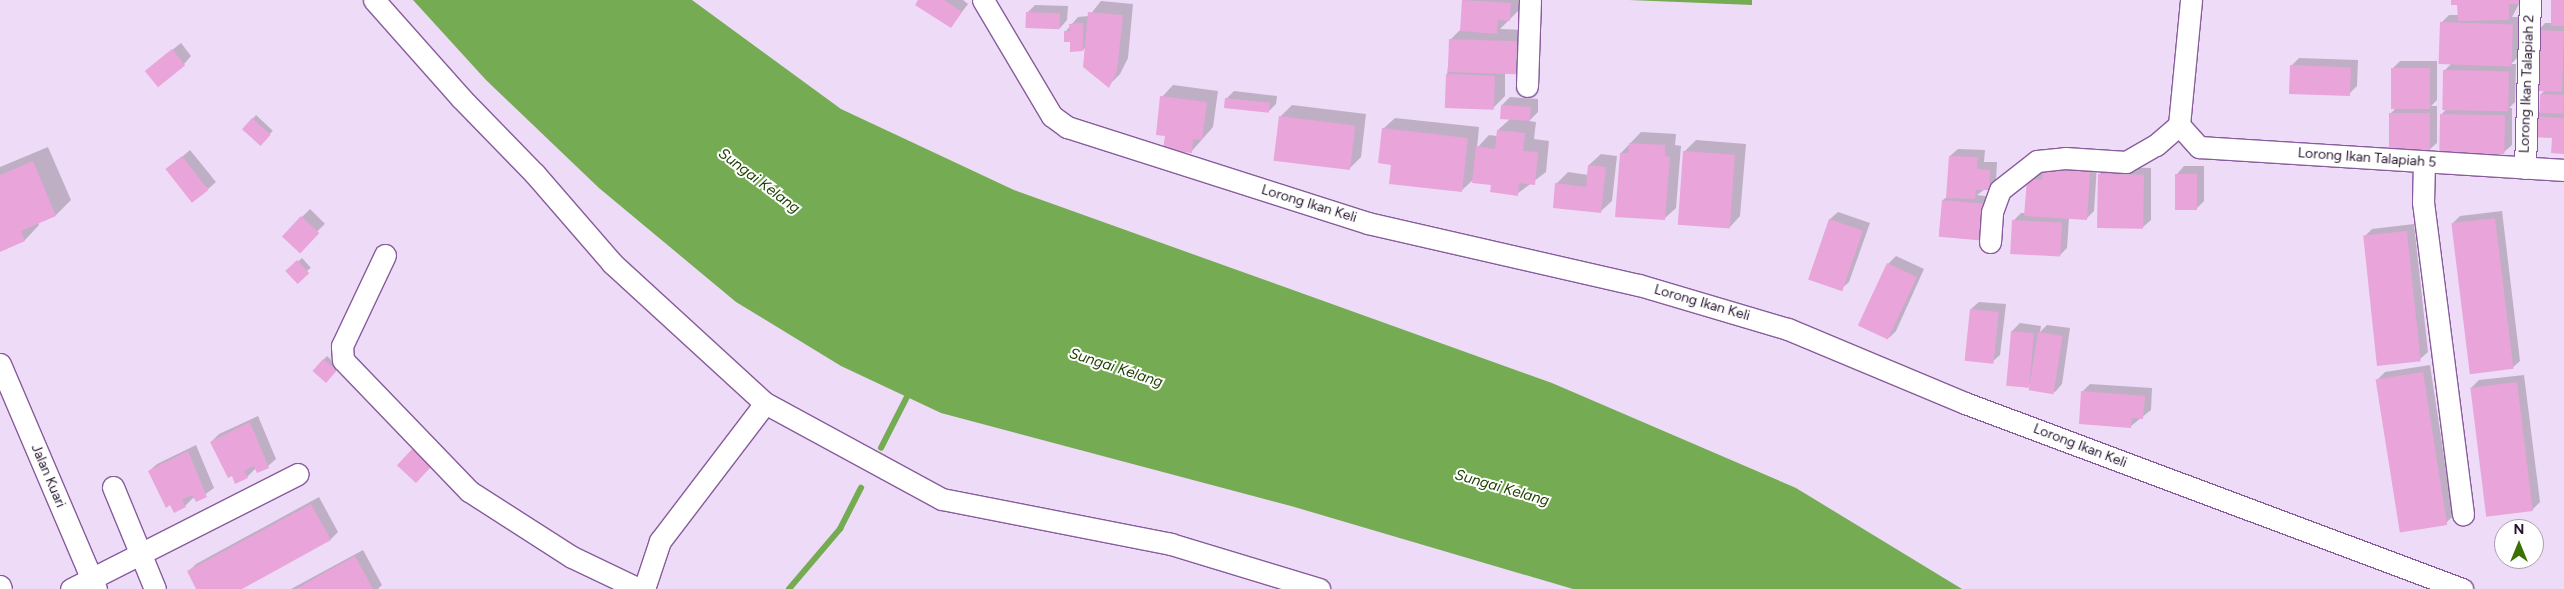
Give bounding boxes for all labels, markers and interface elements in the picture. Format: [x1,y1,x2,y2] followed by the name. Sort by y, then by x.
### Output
[2516,14,2538,154] street label: Lorong Ikan Talapiah 2
[715,145,803,217] water label: Sungai Kelang
[2297,145,2437,171] street label: Lorong Ikan Talapiah 5
[1259,181,1359,227] street label: Lorong Ikan Keli
[1652,281,1752,325] street label: Lorong Ikan Keli
[1067,344,1165,392] water label: Sungai Kelang
[2031,420,2129,472] street label: Lorong Ikan Keli
[27,442,69,510] street label: Jalan Kuari
[1453,466,1551,510] water label: Sungai Kelang
[2494,519,2544,569] north arrow
[2514,521,2524,538] text: N

